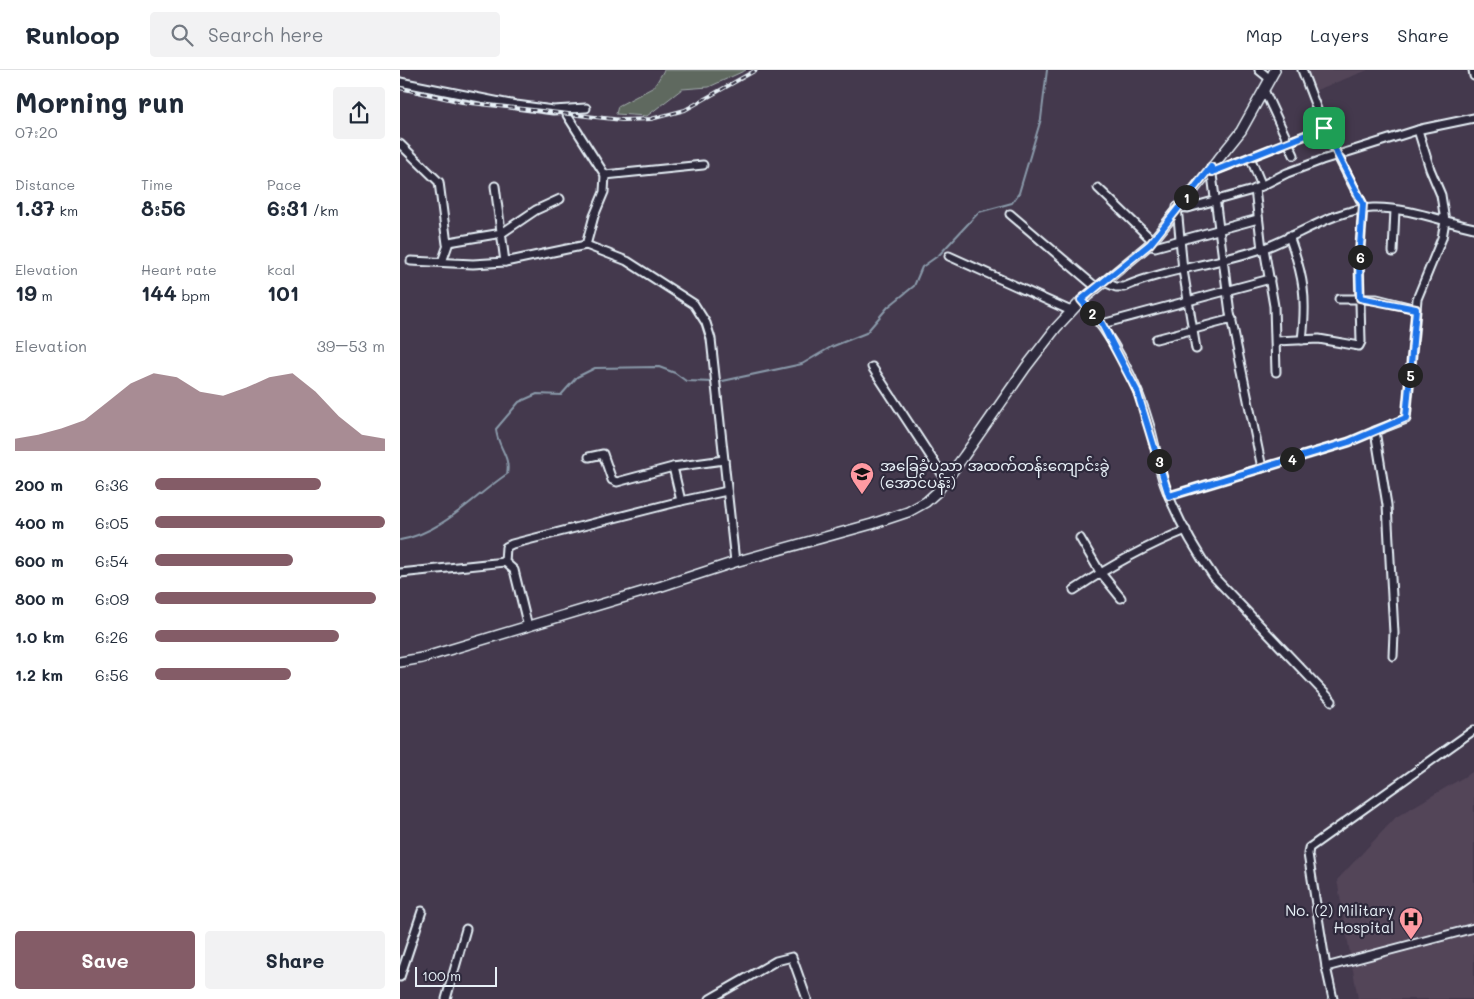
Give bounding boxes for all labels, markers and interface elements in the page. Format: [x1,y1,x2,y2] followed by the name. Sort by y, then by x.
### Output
[150,12,500,57] search box
[25,19,120,50] text: Runloop
[168,21,196,49] icon: search
[208,22,323,47] text: Search here
[1246,23,1282,47] text: Map
[1310,23,1369,47] text: Layers
[1397,23,1449,47] text: Share
[15,84,184,120] text: Morning run
[333,87,385,139] button: share
[1303,107,1345,149] pin
[1310,114,1338,142] icon: arrive
[15,121,58,142] text: 07:20
[15,175,75,194] text: Distance
[141,175,173,194] text: Time
[267,175,301,194] text: Pace
[1174,184,1198,210] pin: 1
[1183,188,1190,207] text: 1
[15,194,55,221] text: 1.37
[141,194,186,221] text: 8:56
[267,194,308,221] text: 6:31
[55,201,78,220] text: km
[308,201,339,220] text: /km
[1348,244,1372,270] pin: 6
[1356,248,1365,267] text: 6
[15,260,78,279] text: Elevation
[141,260,217,279] text: Heart rate
[267,260,295,279] text: kcal
[15,279,37,306] text: 19
[141,279,177,306] text: 144
[267,279,299,306] text: 101
[37,286,53,305] text: m
[177,286,210,305] text: bpm
[1080,300,1104,326] pin: 2
[1089,304,1096,323] text: 2
[15,335,87,356] text: Elevation
[316,335,385,356] text: 39–53 m
[1398,362,1422,388] pin: 5
[1406,366,1415,385] text: 5
[1280,446,1304,472] pin: 4
[1146,448,1172,474] pin: 3
[1288,450,1297,469] text: 4
[1155,452,1164,471] text: 3
[880,455,1110,495] place label: အခြေခံပညာ အထက်တန်းကျောင်းခွဲ (အောင်ပန်း)
[849,461,875,495] school or university icon: အခြေခံပညာ အထက်တန်းကျောင်းခွဲ (အောင်ပန်း)
[15,474,63,495] text: 200 m
[95,474,129,495] text: 6:36
[15,512,64,533] text: 400 m
[95,512,129,533] text: 6:05
[15,550,64,571] text: 600 m
[95,550,128,571] text: 6:54
[15,588,64,609] text: 800 m
[95,588,129,609] text: 6:09
[15,626,64,647] text: 1.0 km
[95,626,128,647] text: 6:26
[15,664,63,685] text: 1.2 km
[95,664,129,685] text: 6:56
[1285,900,1394,937] place label: No. (2) Military Hospital
[1398,906,1424,940] hospital icon: No. (2) Military Hospital
[15,931,195,989] button: Save
[205,931,385,989] button: Share
[415,964,498,987] scale bar
[422,966,461,985] text: 100 m

